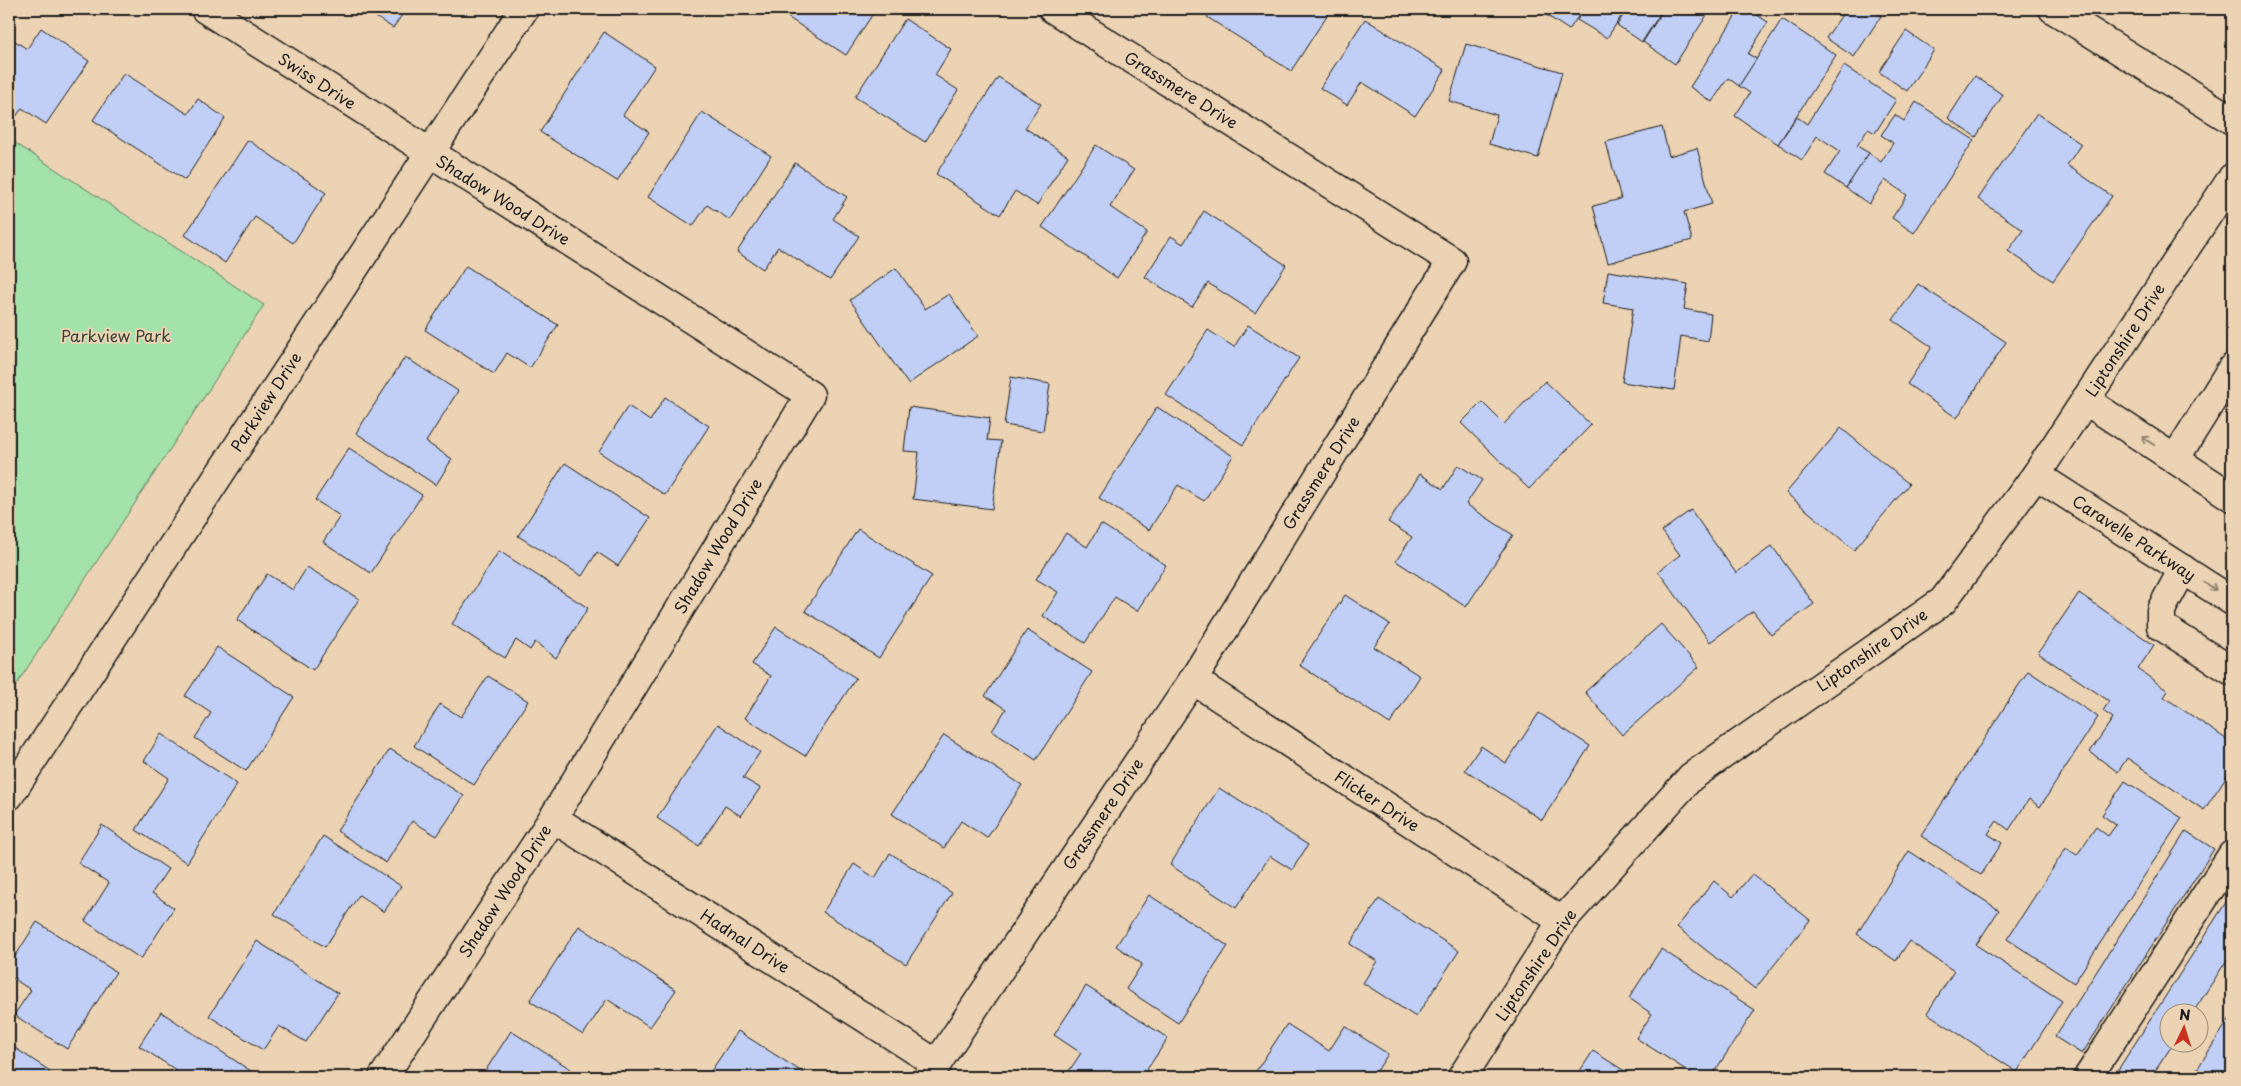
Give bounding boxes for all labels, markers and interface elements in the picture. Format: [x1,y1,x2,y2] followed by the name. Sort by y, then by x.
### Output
[1120,45,1243,134] street label: Grassmere Drive
[274,46,361,114] street label: Swiss Drive
[432,148,575,250] street label: Shadow Wood Drive
[2078,278,2170,401] street label: Liptonshire Drive
[61,323,171,347] park label: Parkview Park
[224,347,306,456] street label: Parkview Drive
[1276,411,1365,534] street label: Grassmere Drive
[2141,436,2155,446] one-way arrow
[667,473,767,618] street label: Shadow Wood Drive
[2068,488,2201,586] street label: Caravelle Parkway
[2202,582,2216,592] one-way arrow
[1811,602,1932,697] street label: Liptonshire Drive
[1056,753,1148,874] street label: Grassmere Drive
[1330,764,1425,837] street label: Flicker Drive
[452,819,556,962] street label: Shadow Wood Drive
[696,902,795,978] street label: Hadnal Drive
[1489,903,1582,1025] street label: Liptonshire Drive
[2158,1004,2208,1054] north arrow
[2179,1004,2191,1025] text: N

